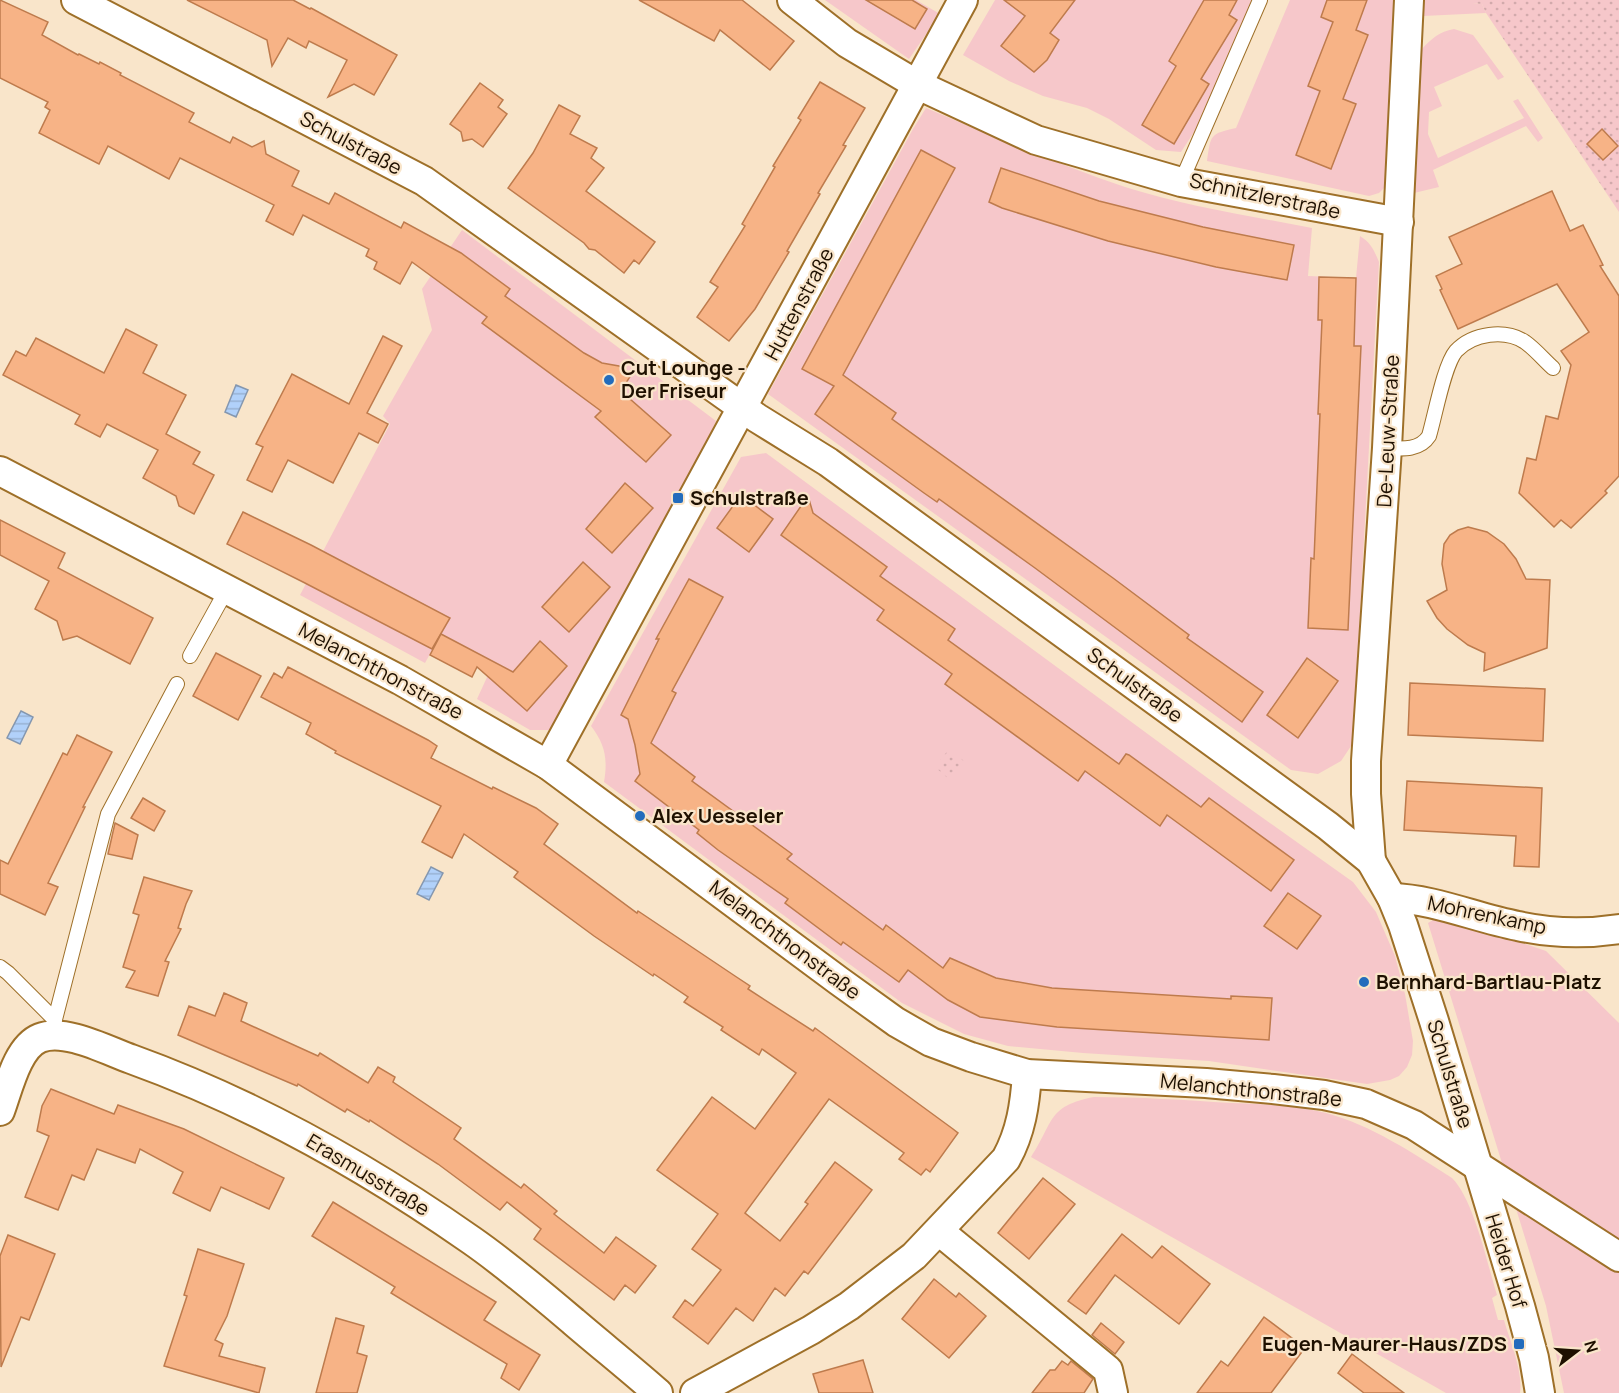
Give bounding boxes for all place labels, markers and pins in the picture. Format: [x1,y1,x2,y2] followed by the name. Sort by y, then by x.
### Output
[621,354,746,404] place label: Cut Lounge - Der Friseur
[602,373,616,387] marker: Cut Lounge - Der Friseur
[690,484,809,511] place label: Schulstraße
[671,491,685,505] marker: Schulstraße
[652,802,784,829] place label: Alex Uesseler
[633,809,647,823] marker: Alex Uesseler
[1376,968,1602,995] place label: Bernhard-Bartlau-Platz
[1357,975,1371,989] marker: Bernhard-Bartlau-Platz
[1262,1330,1507,1357] place label: Eugen-Maurer-Haus/ZDS
[1512,1337,1526,1351] marker: Eugen-Maurer-Haus/ZDS

